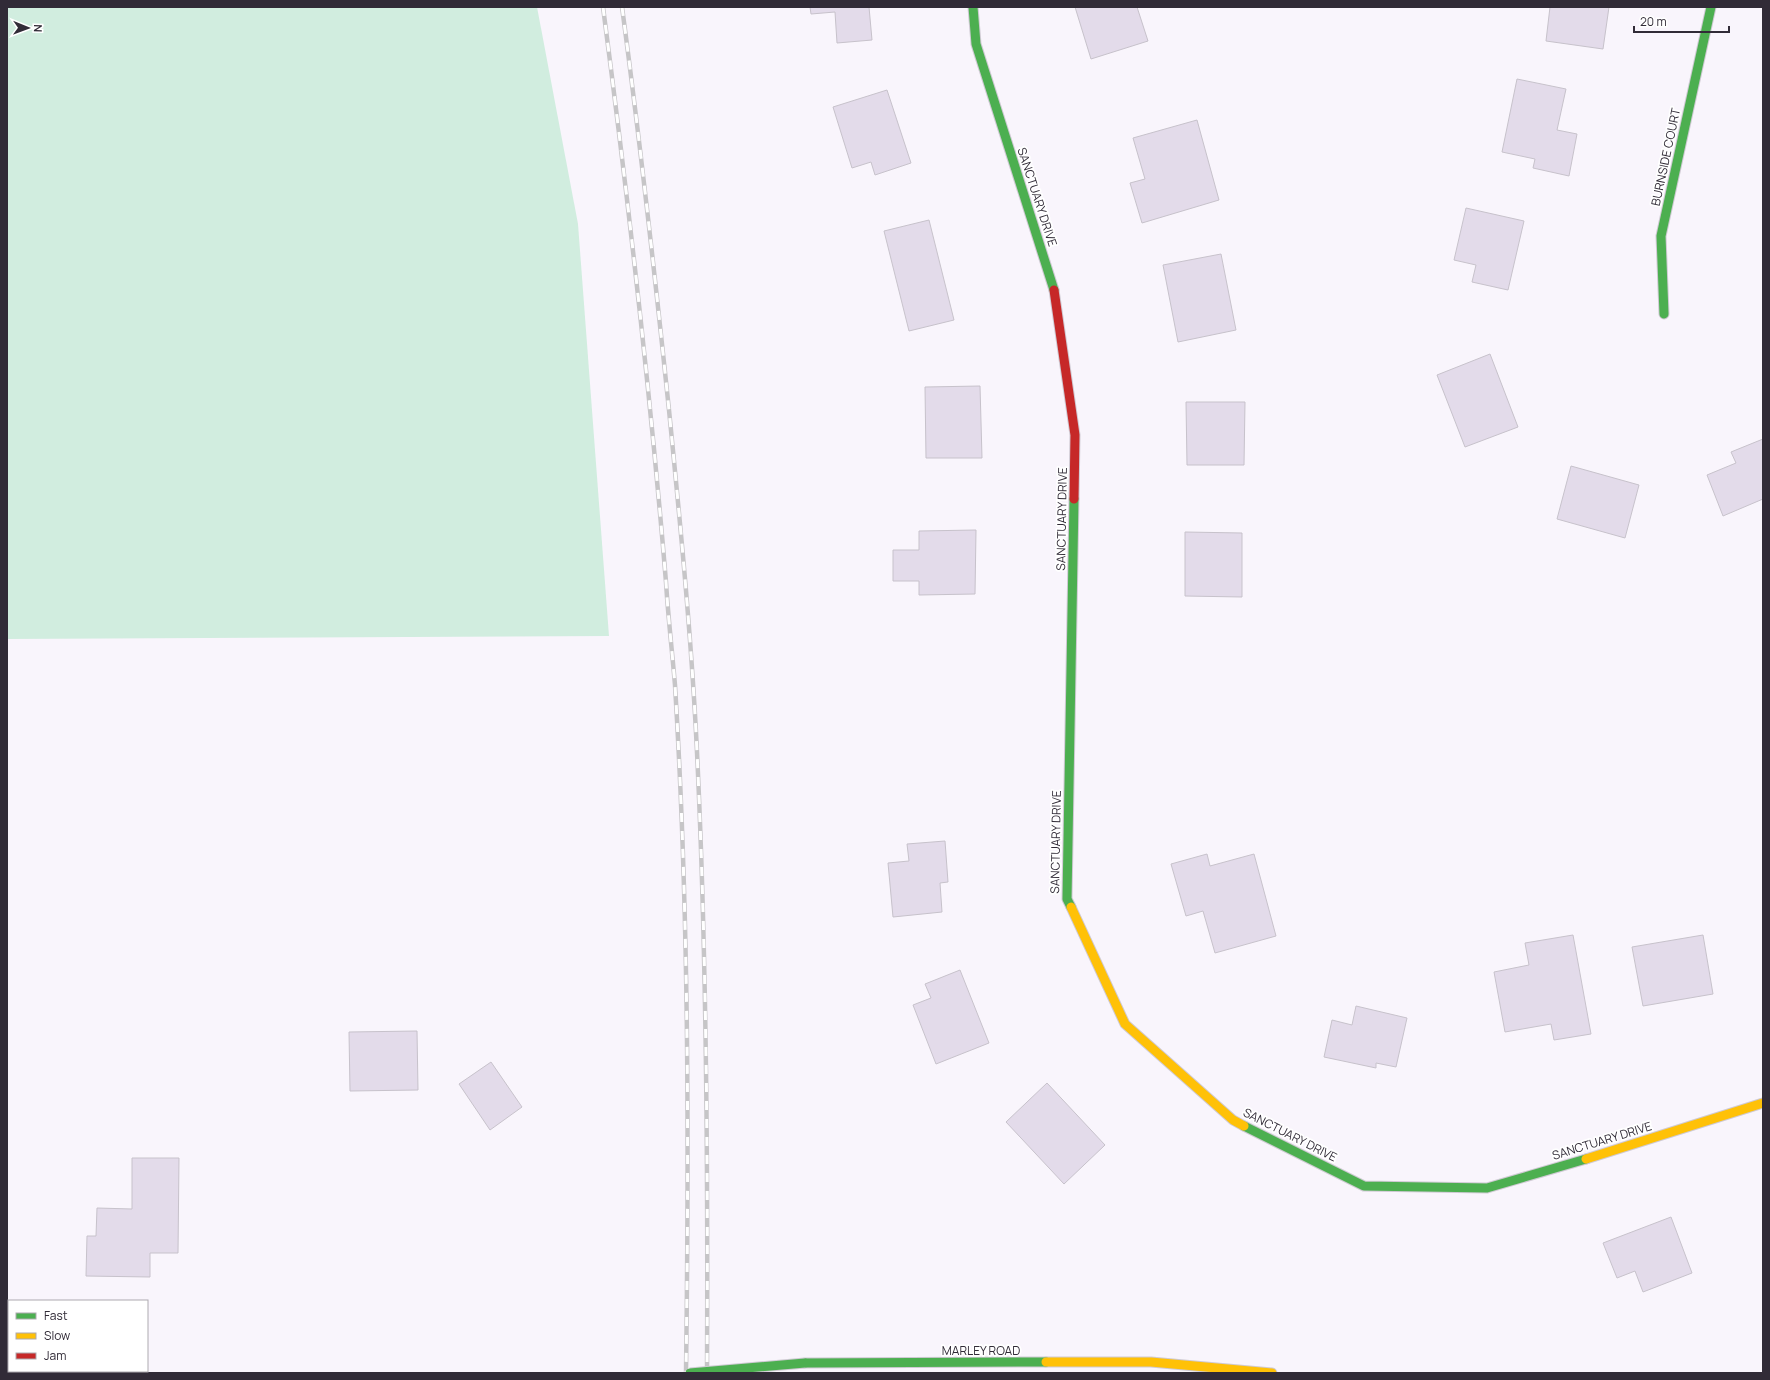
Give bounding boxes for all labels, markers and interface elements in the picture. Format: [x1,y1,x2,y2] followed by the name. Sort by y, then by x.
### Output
[8,8,48,48] north arrow
[1634,8,1729,34] scale bar
[1640,13,1667,30] text: 20 m
[31,24,46,32] text: N
[1647,106,1684,207] street label: BURNSIDE COURT
[1013,145,1062,249] street label: SANCTUARY DRIVE
[1052,467,1071,571] street label: SANCTUARY DRIVE
[1046,790,1065,894] street label: SANCTUARY DRIVE
[1240,1104,1340,1166] street label: SANCTUARY DRIVE
[1550,1117,1654,1164] street label: SANCTUARY DRIVE
[8,1300,148,1372] legend
[44,1307,68,1324] text: Fast
[44,1327,70,1344] text: Slow
[942,1342,1020,1359] street label: MARLEY ROAD
[44,1347,66,1364] text: Jam

